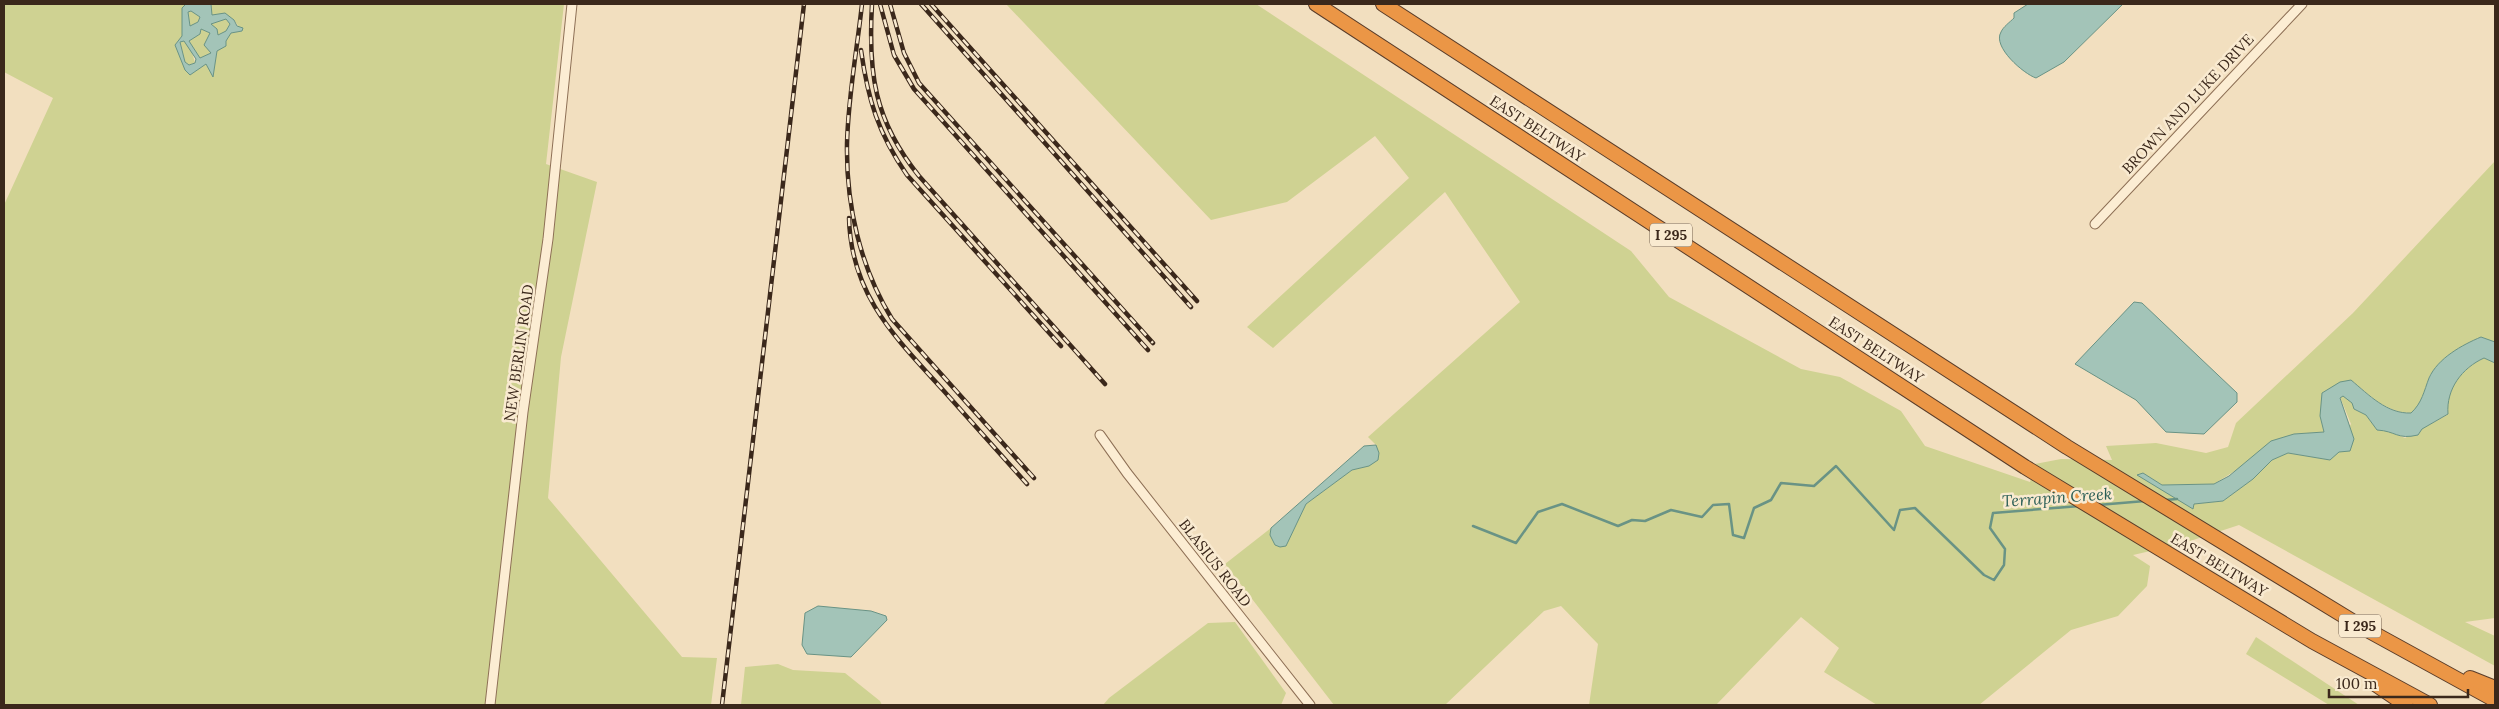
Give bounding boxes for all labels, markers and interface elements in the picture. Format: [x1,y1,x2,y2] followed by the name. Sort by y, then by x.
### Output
[2118,30,2257,178] street label: BROWN AND LUKE DRIVE
[1486,91,1589,167] street label: EAST BELTWAY
[1650,224,1692,246] road number: I 295
[499,283,538,423] street label: NEW BERLIN ROAD
[1825,312,1928,388] street label: EAST BELTWAY
[2001,483,2113,511] water label: Terrapin Creek
[1175,515,1256,610] street label: BLASIUS ROAD
[2168,528,2271,601] street label: EAST BELTWAY
[2339,614,2381,638] road number: I 295
[2329,666,2468,698] scale bar
[2336,674,2377,693] text: 100 m

